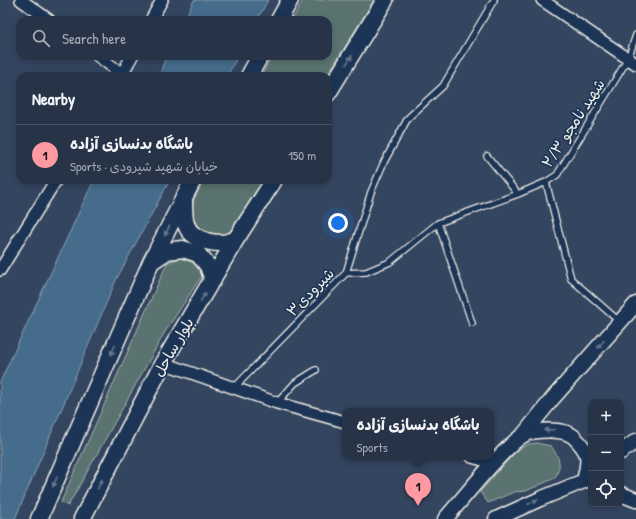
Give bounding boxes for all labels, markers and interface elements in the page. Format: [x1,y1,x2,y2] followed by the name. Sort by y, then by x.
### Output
[16,16,332,60] search box
[30,27,52,49] icon: search
[62,28,126,49] text: Search here
[345,54,352,66] one-way arrow
[536,75,610,171] street label: شهید نامجو ۲/۳
[32,87,75,110] text: Nearby
[70,133,193,154] text: باشگاه بدنسازی آزاده
[43,146,47,164] text: 1
[288,146,316,164] text: 150 m
[70,157,218,175] text: Sports · خیابان شهید شیرودی
[328,213,348,233] your location
[163,226,170,237] one-way arrow
[281,263,339,321] street label: شیرودی۳
[199,291,206,303] one-way arrow
[148,313,198,381] street label: بلوار ساحل
[596,338,605,349] one-way arrow
[110,344,116,355] one-way arrow
[588,399,624,507] map controls
[588,399,624,435] button: +
[342,408,494,460] popup
[357,414,480,435] text: باشگاه بدنسازی آزاده
[543,427,555,434] one-way arrow
[588,435,624,471] button: −
[357,438,388,456] text: Sports
[588,471,624,507] button: locate
[405,473,431,506] pin: 1
[52,476,58,487] one-way arrow
[97,479,103,490] one-way arrow
[528,499,539,505] one-way arrow

